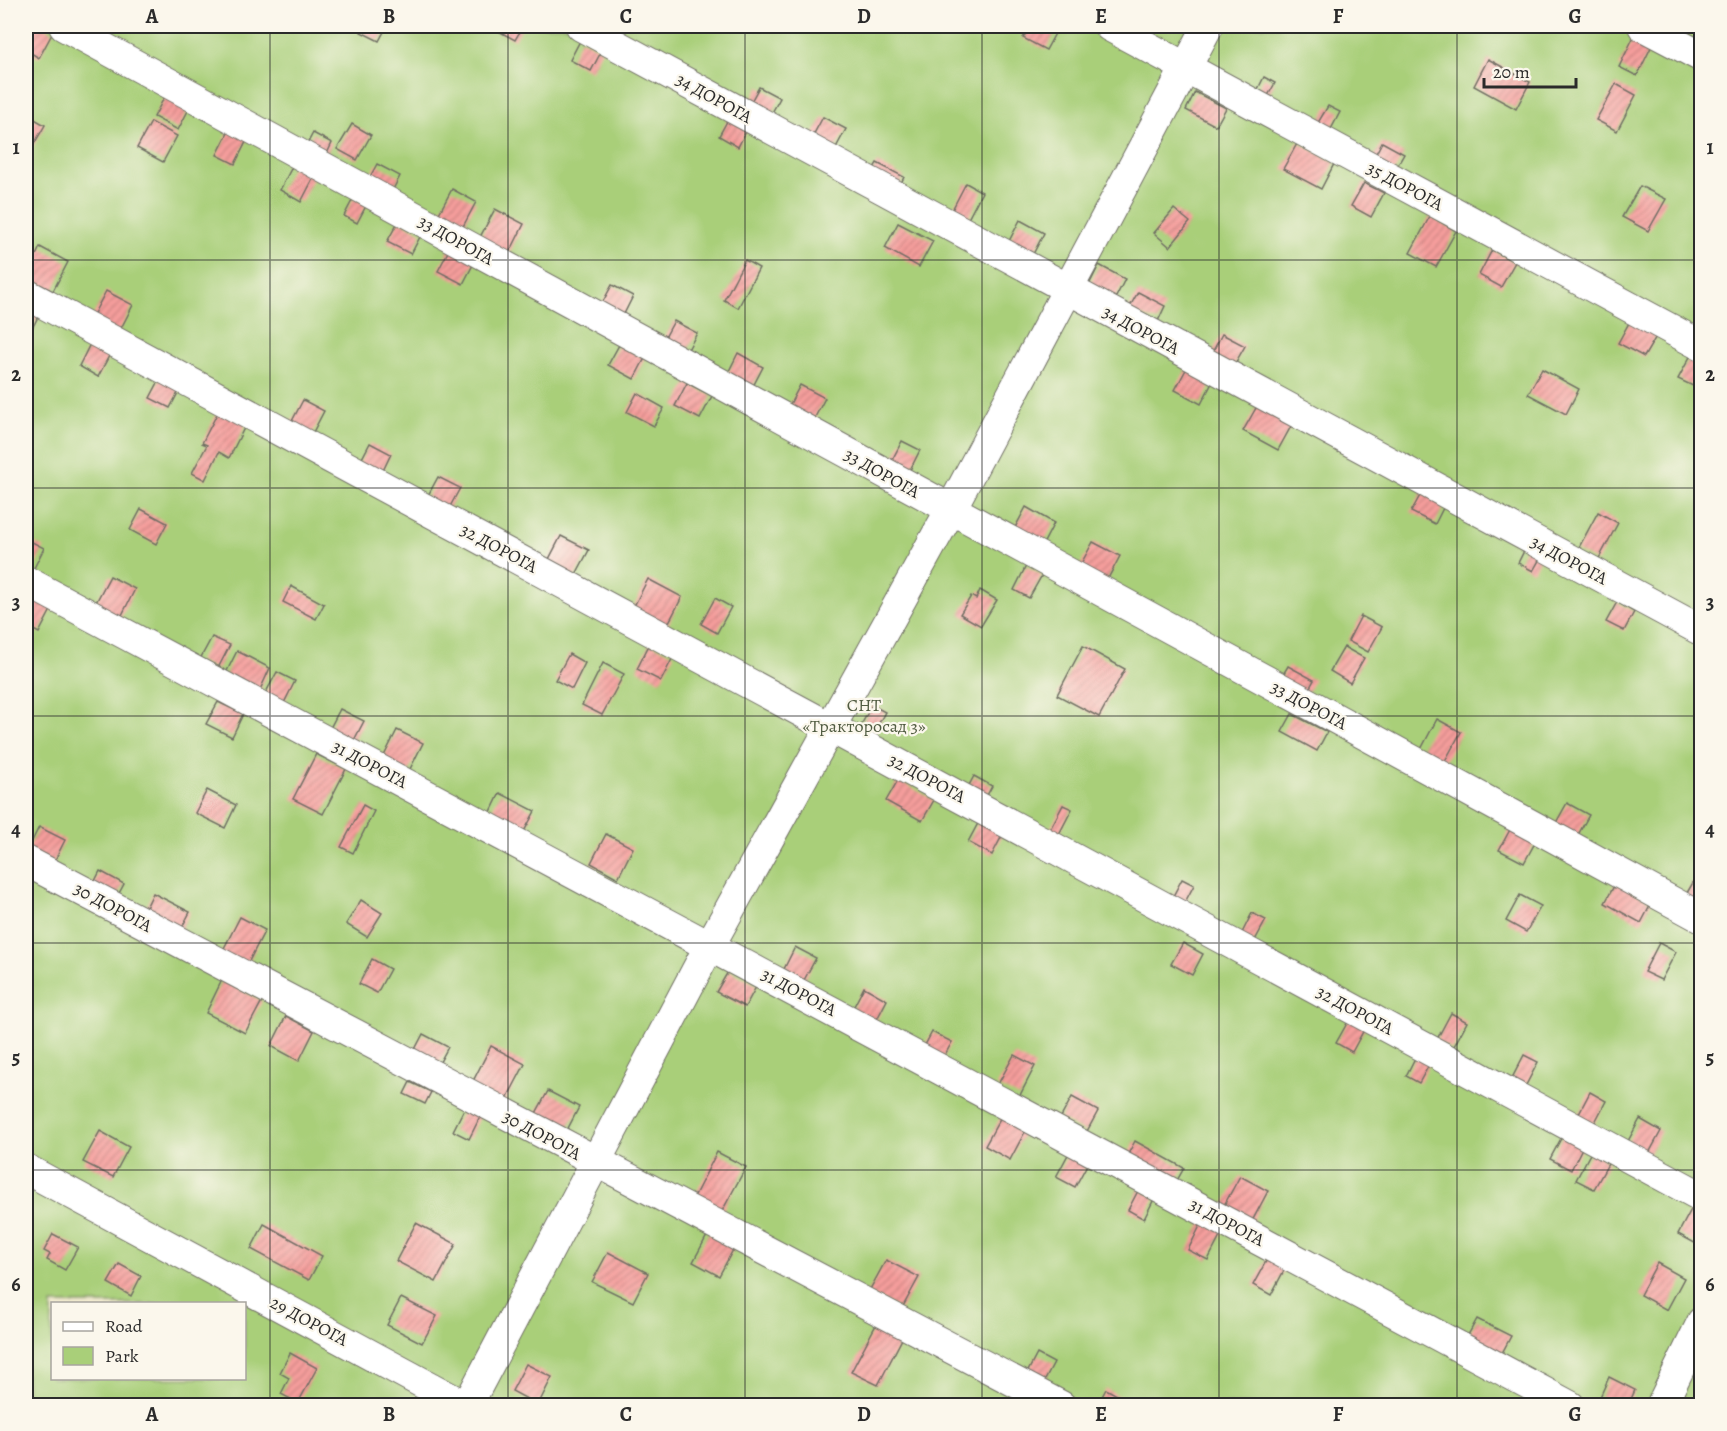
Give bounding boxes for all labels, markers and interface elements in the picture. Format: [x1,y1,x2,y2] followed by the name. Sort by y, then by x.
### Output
[145,3,159,30] text: A
[383,3,395,30] text: B
[620,3,632,30] text: C
[857,3,871,30] text: D
[1095,3,1107,30] text: E
[1333,3,1344,30] text: F
[1568,3,1582,30] text: G
[1484,51,1576,89] scale bar
[1493,60,1530,84] text: 20 m
[671,67,757,129] street label: 34 ДОРОГА
[12,134,20,161] text: 1
[1706,134,1714,161] text: 1
[1362,156,1448,216] street label: 35 ДОРОГА
[414,209,499,271] street label: 33 ДОРОГА
[1098,300,1184,361] street label: 34 ДОРОГА
[11,361,21,388] text: 2
[1705,361,1715,388] text: 2
[840,442,925,504] street label: 33 ДОРОГА
[456,518,542,579] street label: 32 ДОРОГА
[1526,530,1612,591] street label: 34 ДОРОГА
[12,589,20,616] text: 3
[1706,589,1714,616] text: 3
[1267,675,1352,735] street label: 33 ДОРОГА
[802,693,926,738] park label: СНТ «Тракторосад 3»
[328,734,412,794] street label: 31 ДОРОГА
[884,748,970,809] street label: 32 ДОРОГА
[11,816,21,843] text: 4
[1705,816,1715,843] text: 4
[70,876,157,938] street label: 30 ДОРОГА
[757,962,841,1022] street label: 31 ДОРОГА
[1312,980,1398,1041] street label: 32 ДОРОГА
[12,1044,20,1071] text: 5
[1706,1044,1714,1071] text: 5
[499,1104,586,1166] street label: 30 ДОРОГА
[1185,1192,1269,1252] street label: 31 ДОРОГА
[11,1271,21,1298] text: 6
[1705,1271,1715,1298] text: 6
[266,1290,353,1352] street label: 29 ДОРОГА
[51,1302,246,1380] legend
[105,1314,143,1338] text: Road
[105,1344,139,1368] text: Park
[145,1401,159,1428] text: A
[383,1401,395,1428] text: B
[620,1401,632,1428] text: C
[857,1401,871,1428] text: D
[1095,1401,1107,1428] text: E
[1333,1401,1344,1428] text: F
[1568,1401,1582,1428] text: G

